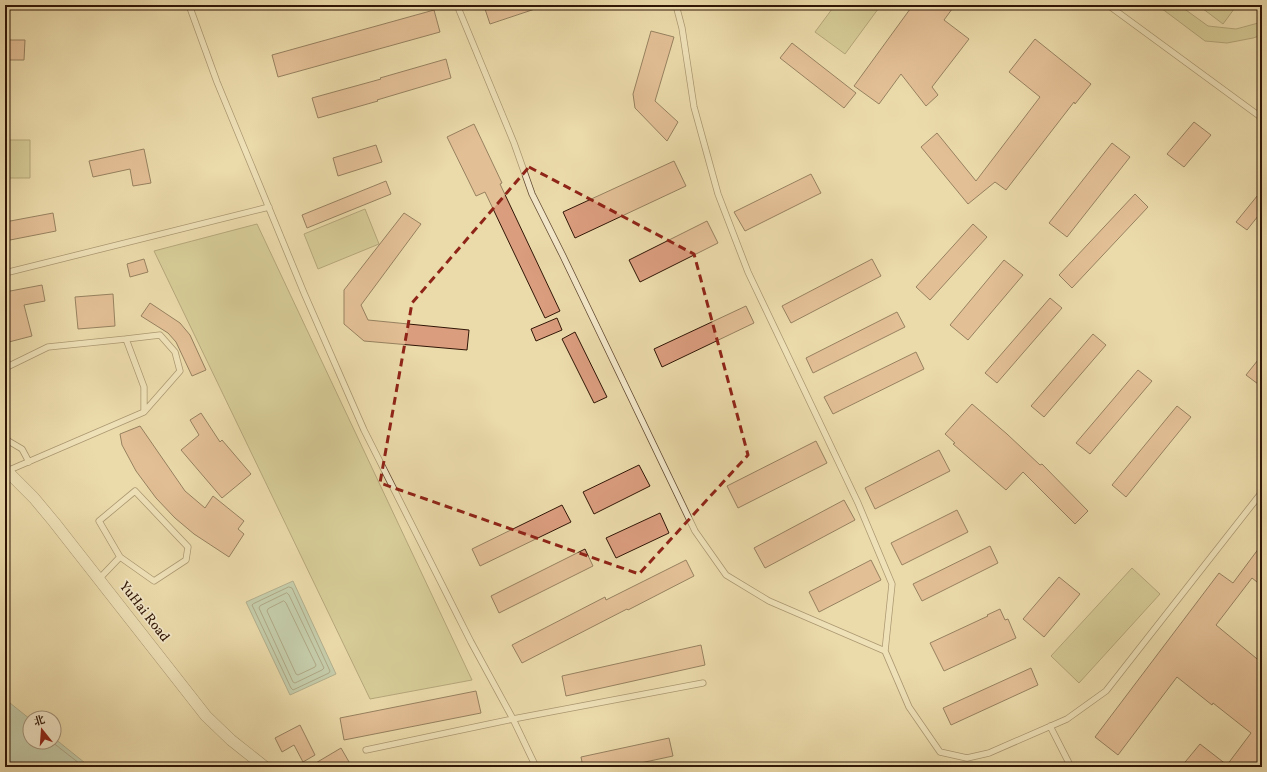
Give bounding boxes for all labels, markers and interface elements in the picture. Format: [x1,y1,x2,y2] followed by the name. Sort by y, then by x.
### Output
[114,578,174,646] street label: YuHai Road
[22,710,62,750] north arrow
[32,713,47,731] text: 北

